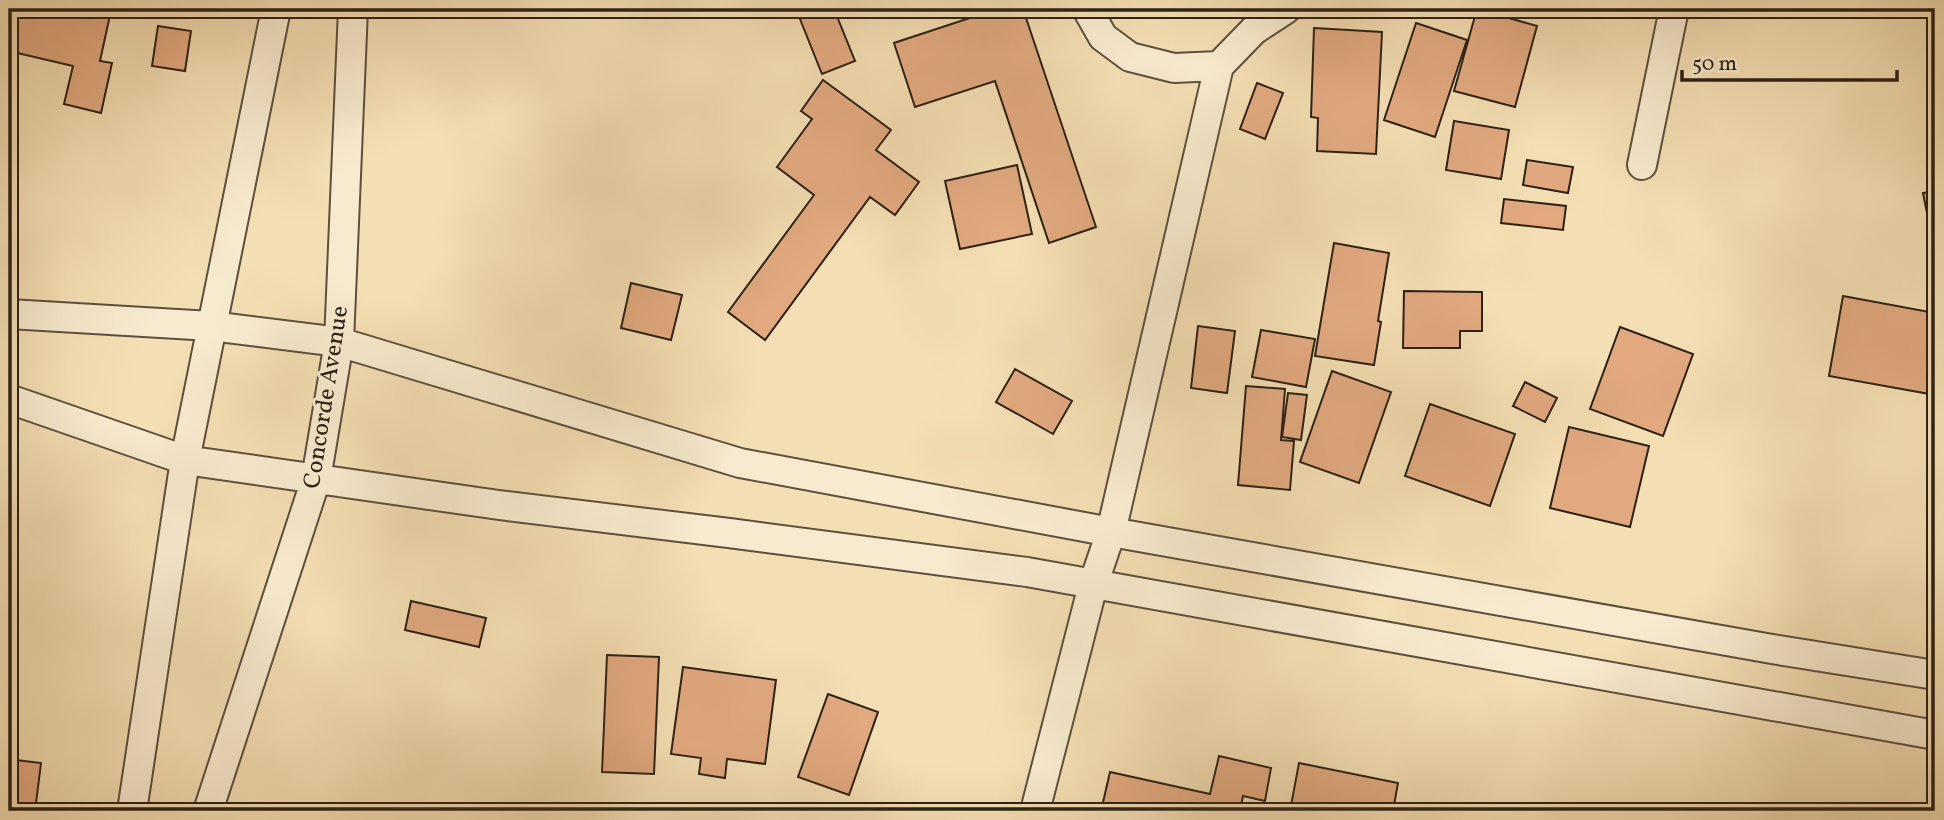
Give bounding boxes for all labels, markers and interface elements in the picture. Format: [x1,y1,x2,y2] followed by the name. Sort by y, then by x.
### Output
[1682,38,1897,82] scale bar
[1692,50,1737,79] text: 50 m
[296,304,358,491] street label: Concorde Avenue

